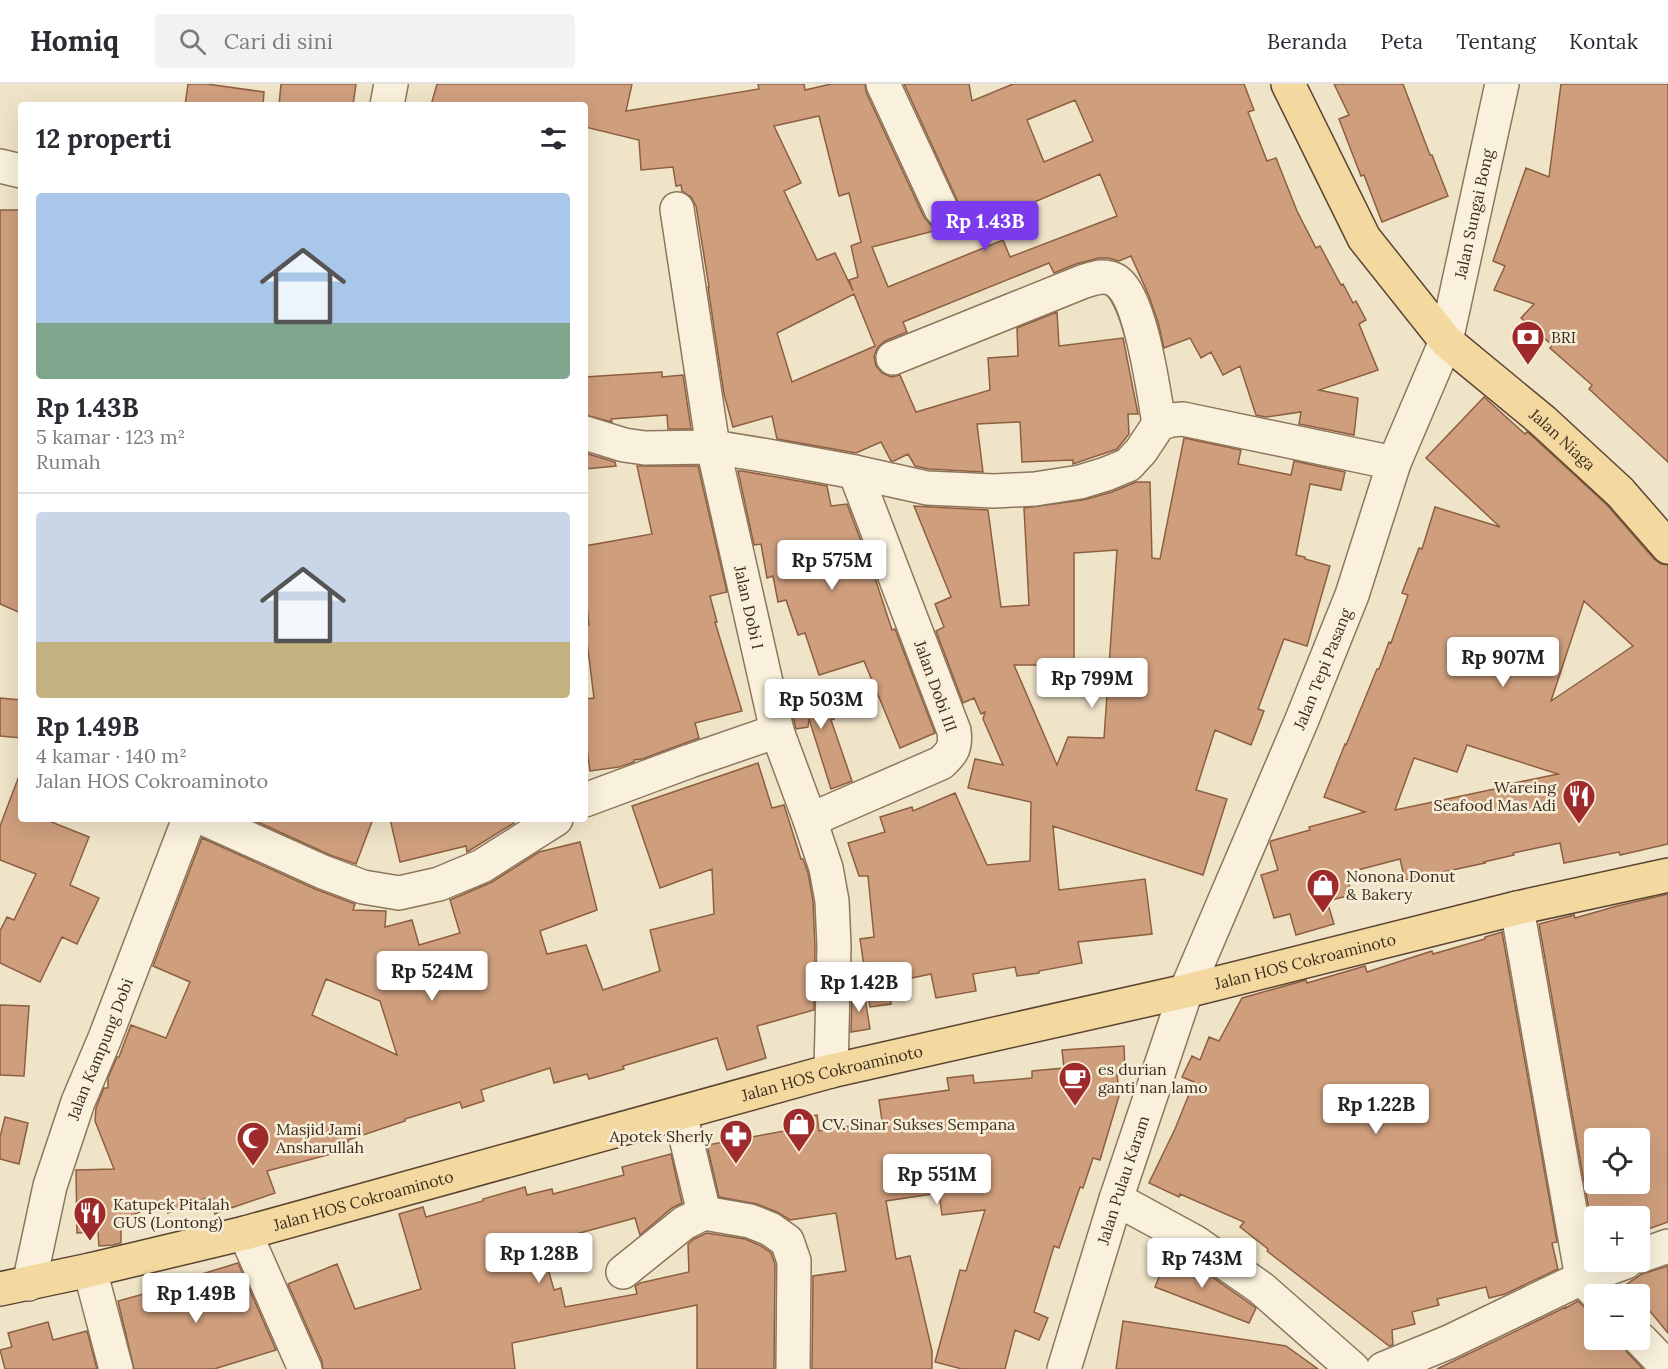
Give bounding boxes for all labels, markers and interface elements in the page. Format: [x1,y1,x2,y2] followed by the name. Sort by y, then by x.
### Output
[155,14,575,68] search box
[30,23,119,59] text: Homiq
[176,25,209,58] icon: search
[224,27,333,55] text: Cari di sini
[1267,28,1347,55] text: Beranda
[1380,28,1423,55] text: Peta
[1456,28,1536,55] text: Tentang
[1569,28,1638,55] text: Kontak
[36,122,171,155] text: 12 properti
[537,122,570,155] icon: filters
[1450,146,1498,282] street label: Jalan Sungai Bong
[923,201,1047,252] pin: Rp 1.43B
[945,208,1025,233] text: Rp 1.43B
[249,232,357,340] icon: home
[1510,319,1546,366] bank icon: BRI
[1551,327,1576,347] place label: BRI
[36,391,139,424] text: Rp 1.43B
[1525,403,1600,475] street label: Jalan Niaga
[36,424,185,449] text: 5 kamar · 123 m²
[36,449,101,474] text: Rumah
[777,540,887,591] pin: Rp 575M
[791,547,873,572] text: Rp 575M
[249,551,357,659] icon: home
[730,563,768,651] street label: Jalan Dobi I
[1289,604,1356,734] street label: Jalan Tepi Pasang
[910,637,962,734] street label: Jalan Dobi III
[1448,637,1558,688] pin: Rp 907M
[1461,644,1545,669] text: Rp 907M
[1037,658,1147,709] pin: Rp 799M
[1051,665,1133,690] text: Rp 799M
[766,679,876,730] pin: Rp 503M
[778,686,864,711] text: Rp 503M
[36,710,139,743] text: Rp 1.49B
[36,743,187,768] text: 4 kamar · 140 m²
[36,768,268,793] text: Jalan HOS Cokroaminoto
[1434,777,1557,815] place label: Wareing Seafood Mas Adi
[1561,778,1597,825] restaurant icon: Wareing Seafood Mas Adi
[1346,866,1456,904] place label: Nonona Donut & Bakery
[1305,867,1341,914] shop icon: Nonona Donut & Bakery
[1211,929,1398,994] street label: Jalan HOS Cokroaminoto
[377,951,487,1002] pin: Rp 524M
[391,958,473,983] text: Rp 524M
[797,962,921,1013] pin: Rp 1.42B
[820,969,898,994] text: Rp 1.42B
[62,975,137,1123] street label: Jalan Kampung Dobi
[738,1041,925,1106] street label: Jalan HOS Cokroaminoto
[1098,1059,1208,1097] place label: es durian ganti nan lamo
[1057,1060,1093,1107] cafe icon: es durian ganti nan lamo
[1314,1084,1438,1135] pin: Rp 1.22B
[1337,1091,1415,1116] text: Rp 1.22B
[781,1106,817,1153] shop icon: CV. Sinar Sukses Sempana
[1092,1113,1153,1248] street label: Jalan Pulau Karam
[822,1114,1015,1134] place label: CV. Sinar Sukses Sempana
[718,1118,754,1165] pharmacy icon: Apotek Sherly
[275,1119,364,1157] place label: Masjid Jami Ansharullah
[235,1120,271,1167] mosque icon: Masjid Jami Ansharullah
[608,1126,714,1146] place label: Apotek Sherly
[1584,1128,1650,1350] map controls
[1584,1128,1650,1194] button: locate
[882,1154,992,1205] pin: Rp 551M
[897,1161,977,1186] text: Rp 551M
[270,1166,456,1235] street label: Jalan HOS Cokroaminoto
[113,1194,230,1233] place label: Katupek Pitalah GUS (Lontong)
[72,1195,108,1242] restaurant icon: Katupek Pitalah GUS (Lontong)
[1584,1206,1650,1272] button: +
[477,1233,601,1284] pin: Rp 1.28B
[1147,1238,1257,1289] pin: Rp 743M
[500,1240,578,1265] text: Rp 1.28B
[1161,1245,1243,1270] text: Rp 743M
[134,1273,258,1324] pin: Rp 1.49B
[156,1280,236,1305] text: Rp 1.49B
[1584,1284,1650,1350] button: −

